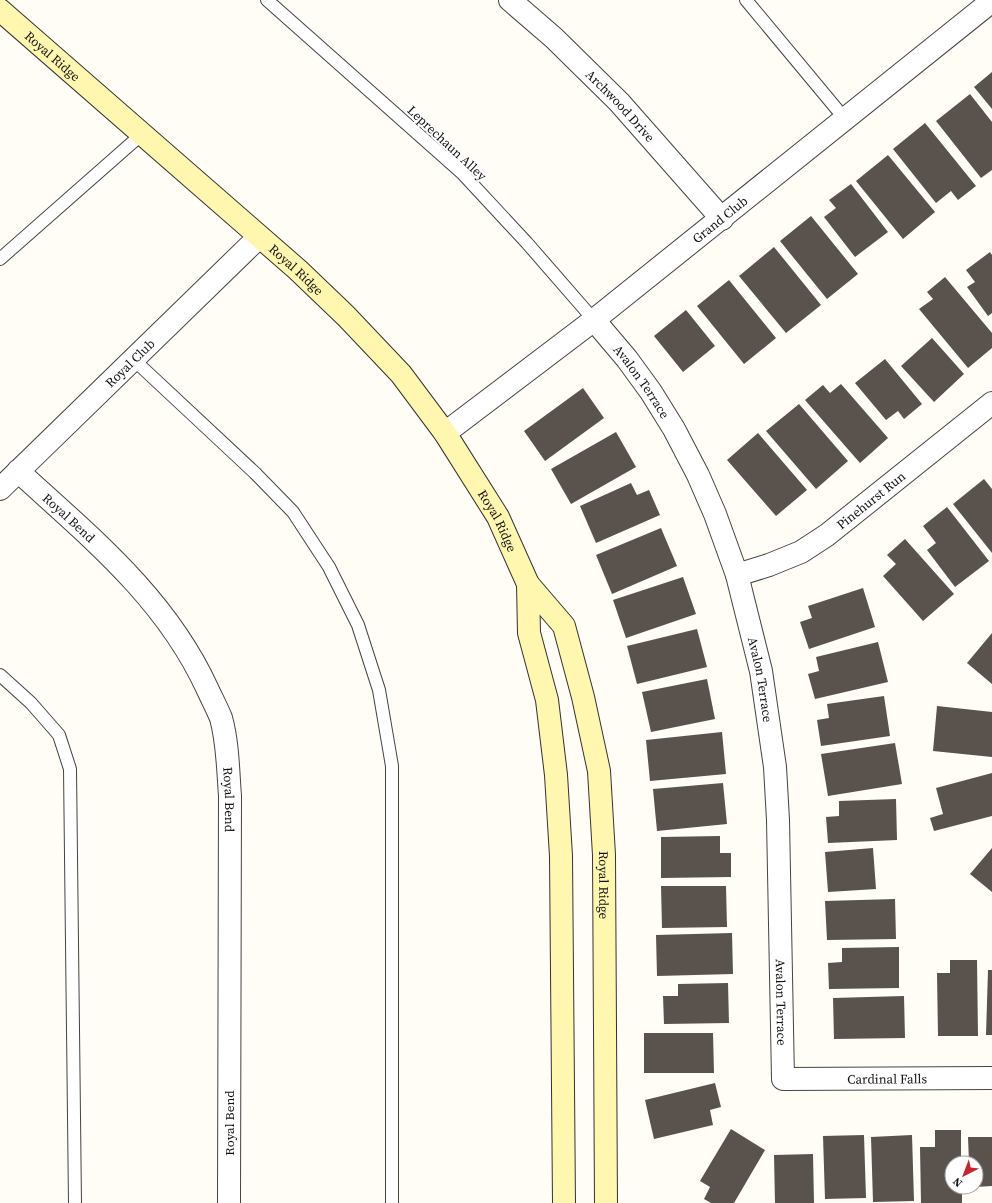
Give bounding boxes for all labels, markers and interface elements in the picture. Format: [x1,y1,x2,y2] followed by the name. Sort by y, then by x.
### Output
[21,27,84,85] street label: Royal Ridge
[582,66,659,146] street label: Archwood Drive
[404,102,491,184] street label: Leprechaun Alley
[688,192,751,247] street label: Grand Club
[266,240,328,299] street label: Royal Ridge
[101,335,158,391] street label: Royal Club
[610,341,674,422] street label: Avalon Terrace
[833,467,909,533] street label: Pinehurst Run
[474,486,521,555] street label: Royal Ridge
[39,489,99,546] street label: Royal Bend
[744,635,777,724] street label: Avalon Terrace
[220,766,239,833] street label: Royal Bend
[595,851,613,920] street label: Royal Ridge
[772,959,791,1046] street label: Avalon Terrace
[847,1070,927,1087] street label: Cardinal Falls
[221,1090,238,1156] street label: Royal Bend
[944,1155,984,1195] north arrow
[950,1174,966,1190] text: N

